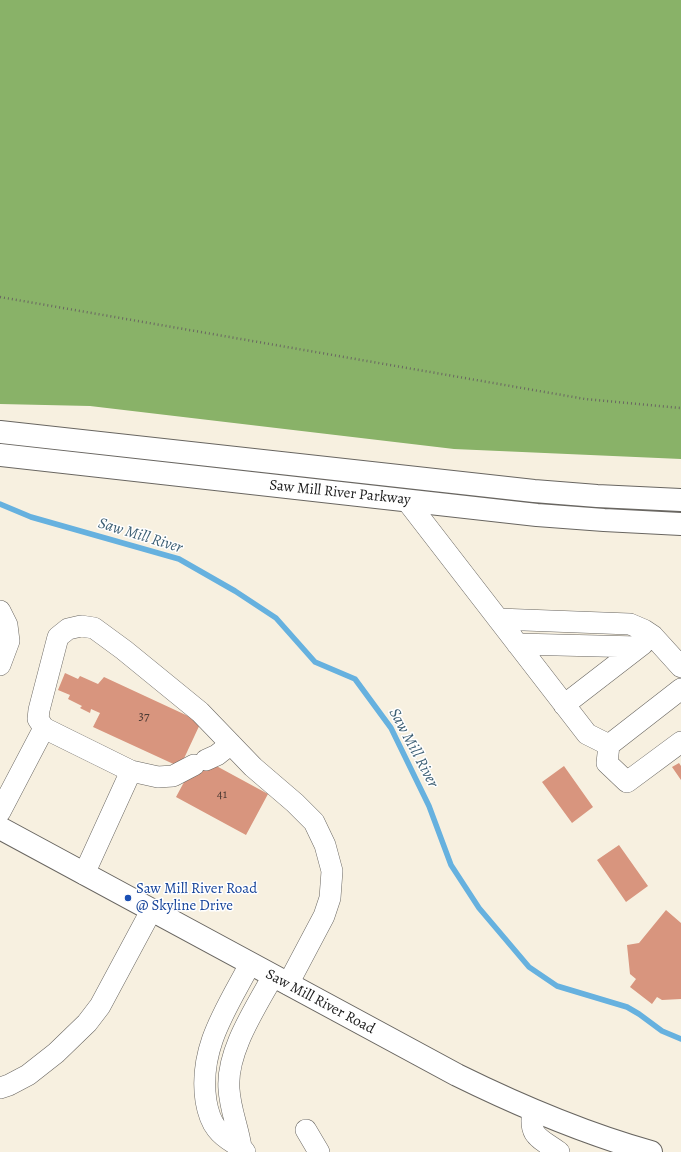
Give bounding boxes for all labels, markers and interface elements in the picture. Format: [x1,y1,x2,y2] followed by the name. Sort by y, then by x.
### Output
[268,477,412,509] street label: Saw Mill River Parkway
[96,514,184,558] water label: Saw Mill River
[384,705,442,791] water label: Saw Mill River
[139,709,149,725] house number: 37
[217,787,227,803] house number: 41
[136,880,257,915] place label: Saw Mill River Road @ Skyline Drive
[123,893,133,903] marker: Saw Mill River Road @ Skyline Drive
[262,966,378,1038] street label: Saw Mill River Road

